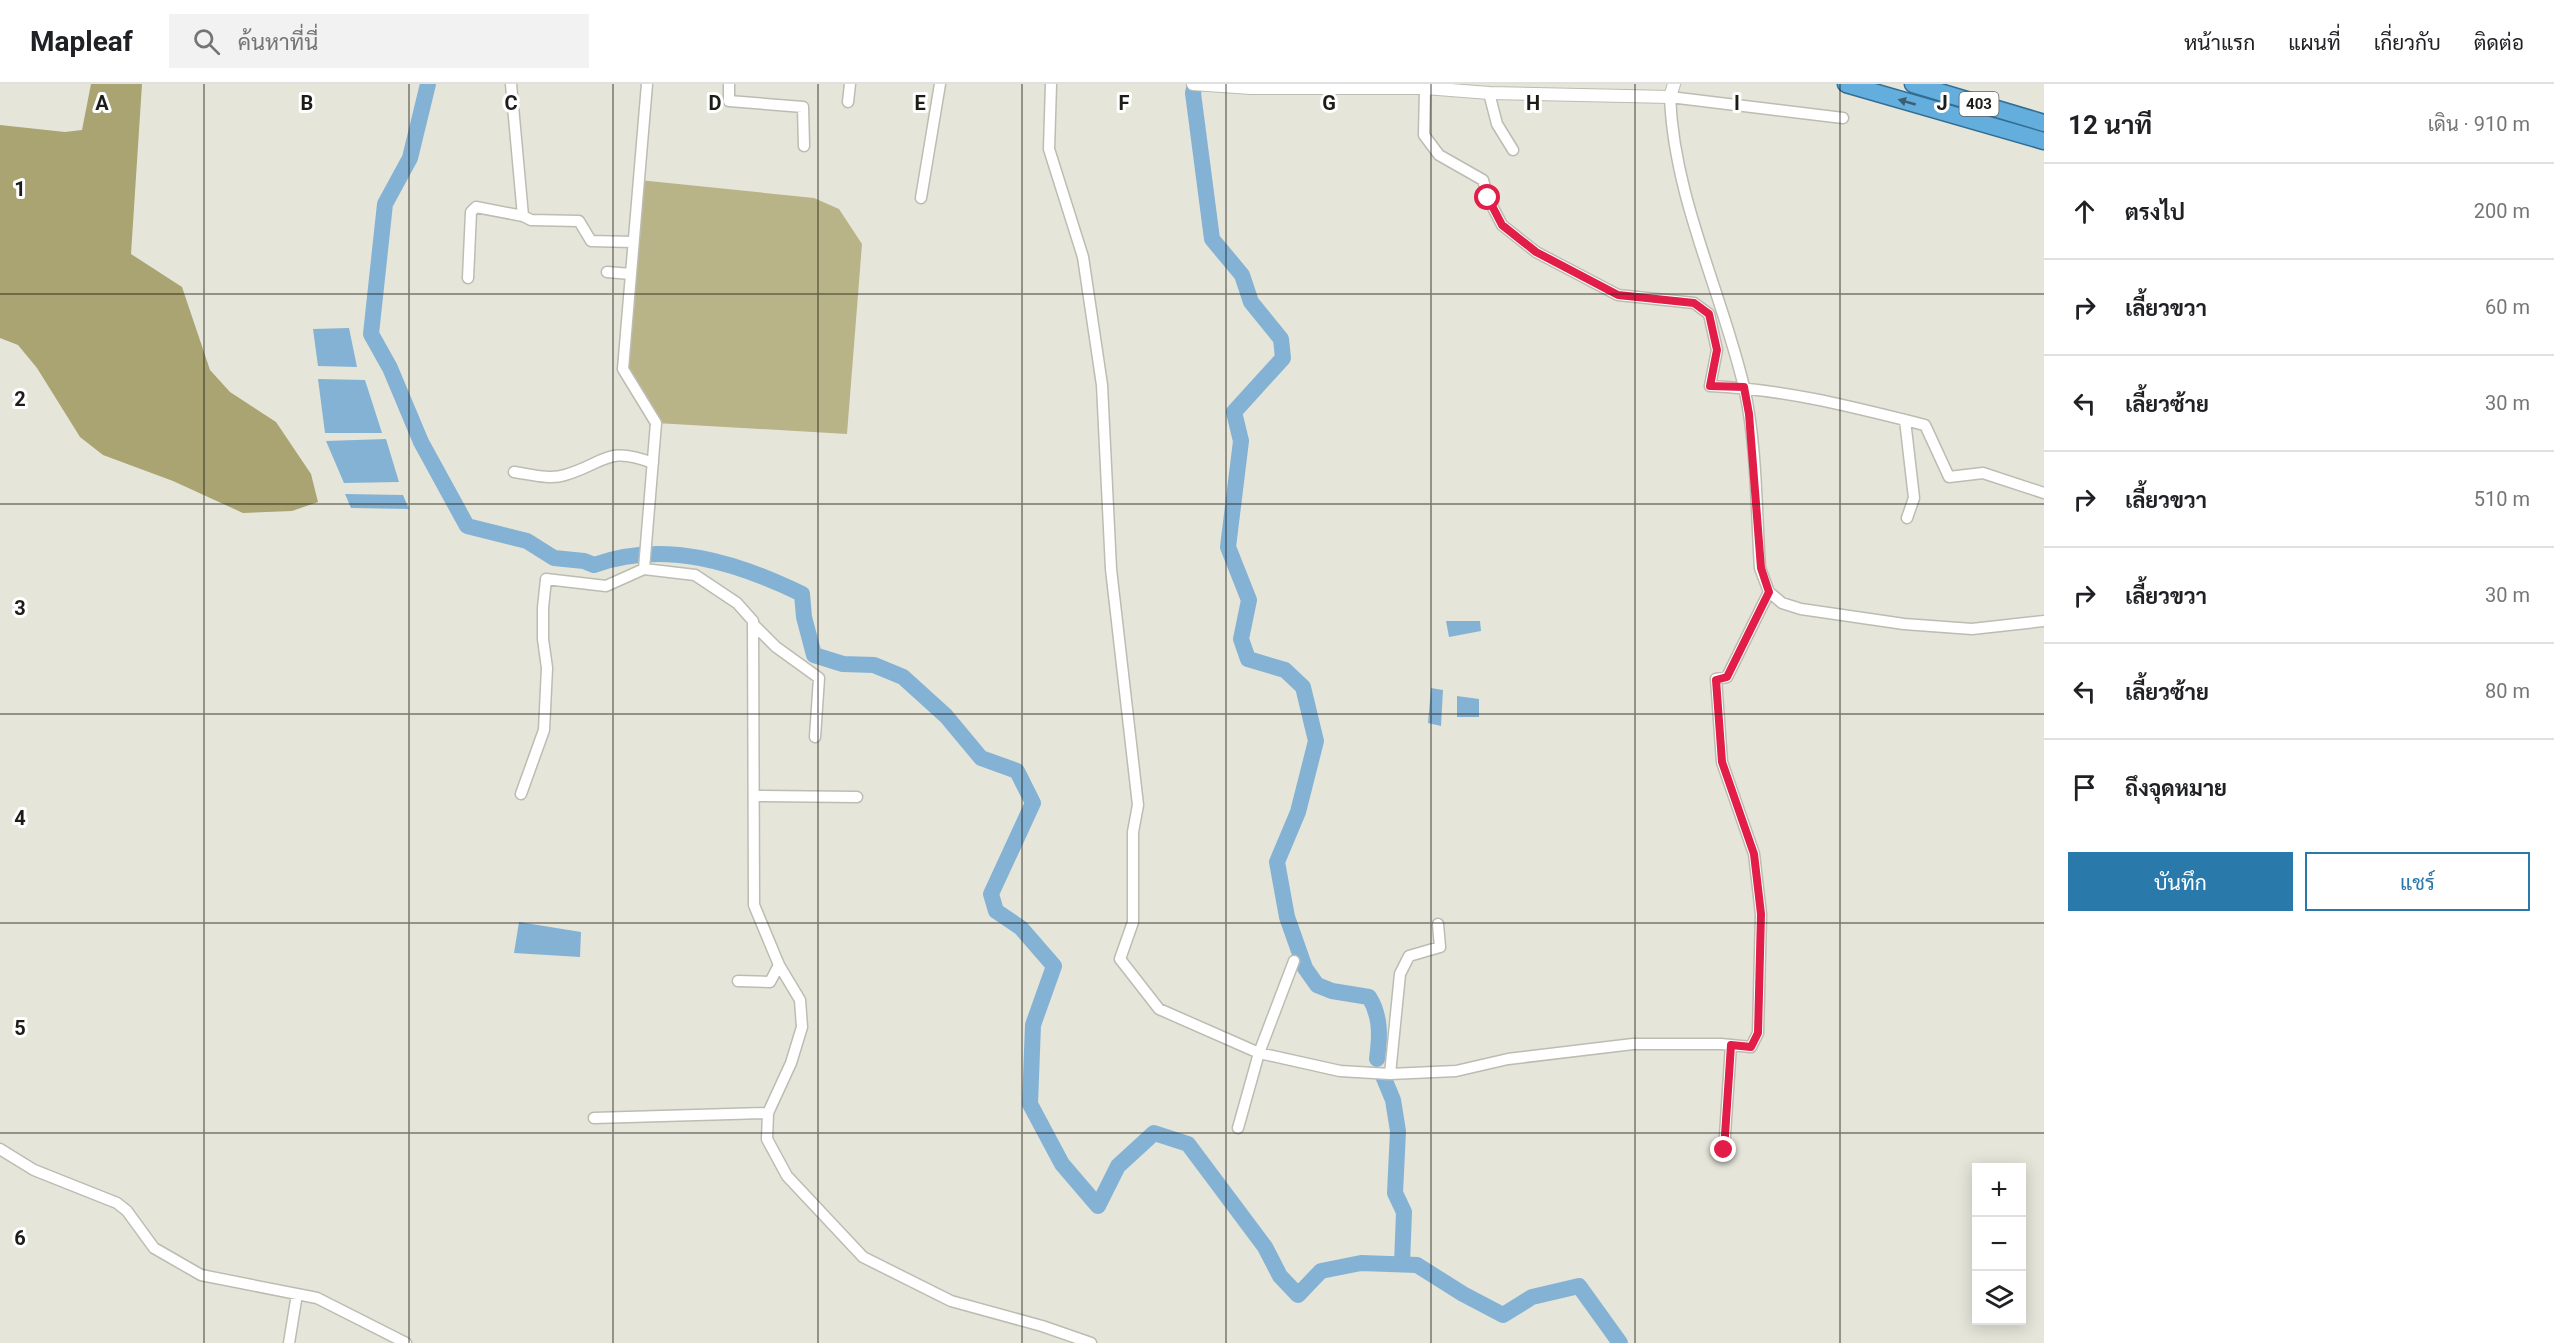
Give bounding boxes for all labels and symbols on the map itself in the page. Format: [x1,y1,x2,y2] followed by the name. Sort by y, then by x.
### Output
[95,91,109,115] text: A
[301,91,313,115] text: B
[504,91,518,115] text: C
[709,91,722,115] text: D
[914,91,926,115] text: E
[1119,91,1130,115] text: F
[1322,91,1336,115] text: G
[1526,91,1540,115] text: H
[1734,91,1740,115] text: I
[1936,91,1948,115] text: J
[1960,92,1998,116] road number: 403
[1898,96,1916,106] one-way arrow
[14,177,26,201] text: 1
[1474,184,1500,210] route start
[14,387,26,411] text: 2
[14,596,26,620] text: 3
[14,806,26,830] text: 4
[14,1016,26,1040] text: 5
[1710,1136,1736,1162] route end
[14,1226,26,1250] text: 6

